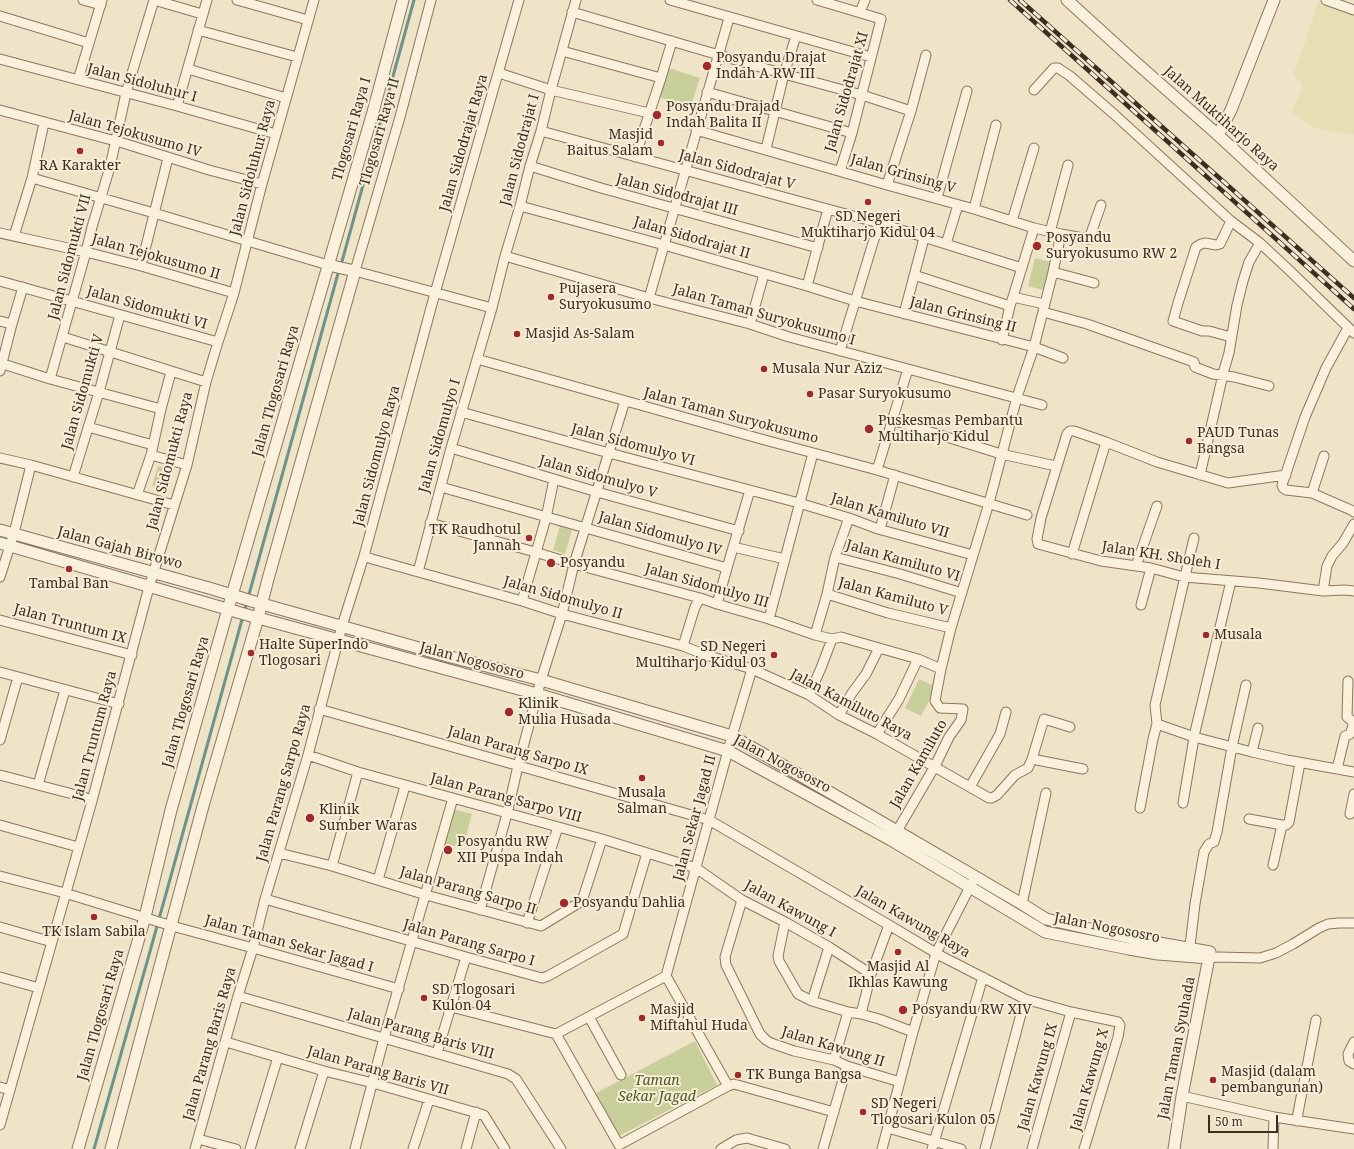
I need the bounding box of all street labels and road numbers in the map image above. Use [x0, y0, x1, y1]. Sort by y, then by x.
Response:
street label: Jalan Sidodrajat XI [822, 30, 872, 154]
street label: Jalan Sidoluhur I [85, 60, 199, 106]
street label: Jalan Muktiharjo Raya [1160, 63, 1282, 175]
street label: Jalan Sidodrajat Raya [436, 72, 492, 214]
street label: Tlogosari Raya I [329, 75, 375, 183]
street label: Tlogosari Raya II [356, 76, 404, 188]
street label: Jalan Sidodrajat I [497, 92, 543, 208]
street label: Jalan Sidoluhur Raya [227, 98, 279, 238]
street label: Jalan Tejokusumo IV [67, 107, 203, 161]
street label: Jalan Sidodrajat V [677, 146, 797, 194]
street label: Jalan Grinsing V [849, 151, 957, 197]
street label: Jalan Sidodrajat III [614, 171, 740, 219]
street label: Jalan Sidomukti VII [45, 192, 95, 322]
street label: Jalan Sidodrajat II [632, 213, 752, 263]
street label: Jalan Tejokusumo II [90, 231, 222, 283]
street label: Jalan Taman Suryokusumo I [671, 281, 857, 349]
street label: Jalan Sidomukti VI [85, 283, 209, 333]
street label: Jalan Grinsing II [908, 294, 1018, 336]
street label: Jalan Tlogosari Raya [249, 323, 303, 459]
street label: Jalan Sidomukti V [58, 332, 108, 452]
street label: Jalan Sidomulyo I [416, 377, 464, 495]
street label: Jalan Sidomulyo Raya [350, 384, 404, 528]
street label: Jalan Taman Suryokusumo [642, 385, 820, 447]
street label: Jalan Sidomukti Raya [143, 390, 197, 532]
street label: Jalan Sidomulyo VI [569, 420, 697, 470]
street label: Jalan Sidomulyo V [537, 452, 659, 502]
street label: Jalan Kamiluto VII [829, 490, 951, 542]
street label: Jalan Sidomulyo IV [597, 508, 723, 560]
street label: Jalan Gajah Birowo [56, 523, 184, 573]
street label: Jalan Kamiluto VI [844, 537, 962, 585]
street label: Jalan KH. Sholeh I [1100, 538, 1222, 574]
street label: Jalan Sidomulyo III [643, 560, 771, 612]
street label: Jalan Sidomulyo II [502, 573, 624, 623]
street label: Jalan Kamiluto V [836, 574, 950, 620]
street label: Jalan Truntum IX [12, 601, 128, 647]
street label: Jalan Tlogosari Raya [159, 634, 213, 770]
street label: Jalan Nogososro [418, 639, 526, 683]
street label: Jalan Kamiluto Raya [787, 666, 915, 744]
street label: Jalan Truntum Raya [70, 669, 120, 803]
street label: Jalan Parang Sarpo Raya [253, 702, 315, 864]
street label: Jalan Kamiluto [887, 717, 951, 811]
street label: Jalan Parang Sarpo IX [446, 723, 590, 779]
street label: Jalan Nogososro [731, 731, 833, 797]
street label: Jalan Sekar Jagad II [670, 753, 720, 883]
street label: Jalan Parang Sarpo VIII [429, 770, 583, 826]
street label: Jalan Parang Sarpo II [398, 863, 538, 919]
street label: Jalan Kawung I [741, 877, 839, 941]
street label: Jalan Kawung Raya [853, 882, 973, 962]
street label: Jalan Nogososro [1053, 909, 1161, 947]
street label: Jalan Taman Sekar Jagad I [203, 912, 375, 976]
street label: Jalan Parang Sarpo I [401, 916, 537, 970]
street label: Jalan Tlogosari Raya [74, 947, 128, 1083]
street label: Jalan Parang Baris Raya [180, 965, 240, 1123]
street label: Jalan Taman Syuhada [1155, 975, 1199, 1121]
street label: Jalan Parang Baris VIII [346, 1005, 496, 1063]
street label: Jalan Kawung IX [1015, 1021, 1061, 1133]
street label: Jalan Kawung II [779, 1023, 887, 1071]
street label: Jalan Kawung X [1067, 1027, 1113, 1133]
street label: Jalan Parang Baris VII [305, 1043, 451, 1099]

